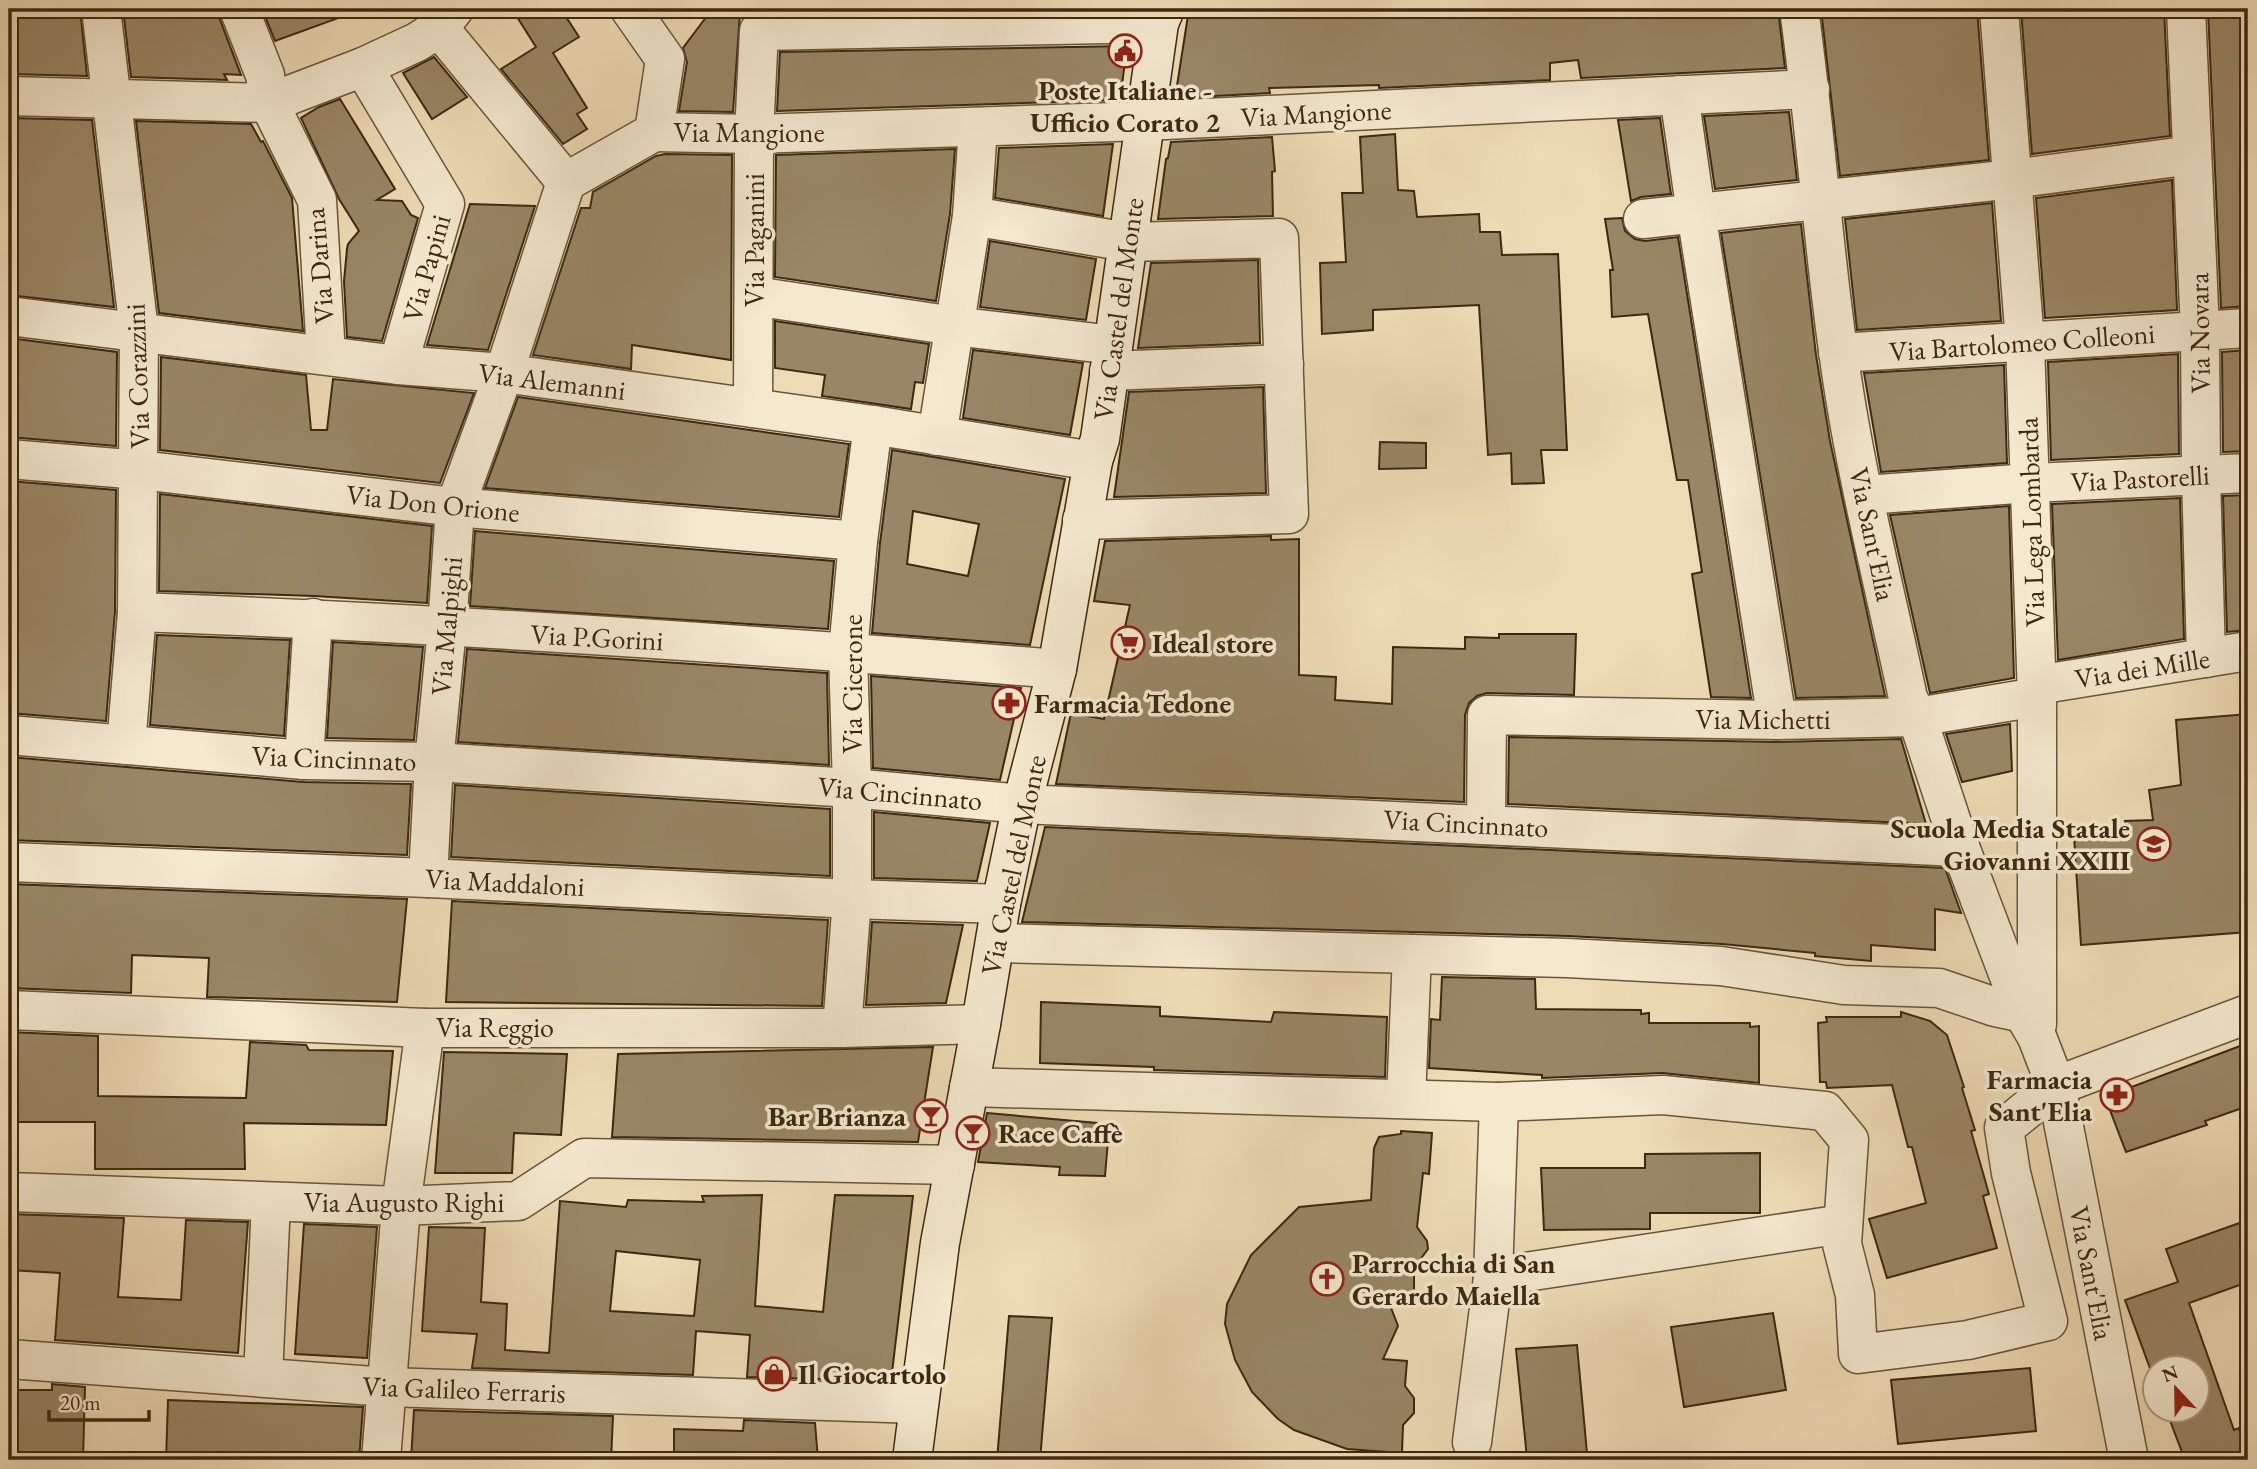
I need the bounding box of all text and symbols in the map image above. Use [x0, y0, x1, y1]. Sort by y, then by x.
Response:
public building icon: Poste Italiane - Ufficio Corato 2 [1106, 32, 1144, 70]
place label: Poste Italiane - Ufficio Corato 2 [1030, 72, 1220, 140]
street label: Via Mangione [1240, 91, 1392, 135]
street label: Via Mangione [673, 114, 825, 150]
street label: Via Paganini [736, 173, 772, 307]
street label: Via Castel del Monte [1085, 195, 1151, 423]
street label: Via Darina [296, 206, 342, 326]
street label: Via Papini [394, 210, 459, 326]
street label: Via Novara [2180, 271, 2218, 394]
street label: Via Corazzini [116, 303, 158, 449]
street label: Via Bartolomeo Colleoni [1888, 315, 2156, 369]
street label: Via Alemanni [476, 354, 628, 408]
street label: Via Lega Lombarda [2009, 416, 2053, 627]
street label: Via Pastorelli [2069, 456, 2211, 500]
street label: Via Sant'Elia [1841, 464, 1905, 605]
street label: Via Don Orione [344, 476, 522, 530]
street label: Via Malpighi [422, 555, 470, 697]
street label: Via Cicerone [834, 614, 870, 754]
street label: Via P.Gorini [530, 616, 664, 658]
supermarket icon: Ideal store [1109, 624, 1147, 662]
place label: Ideal store [1152, 625, 1273, 661]
street label: Via dei Mille [2072, 640, 2212, 696]
pharmacy icon: Farmacia Tedone [990, 684, 1028, 722]
place label: Farmacia Tedone [1034, 685, 1231, 721]
street label: Via Michetti [1695, 701, 1831, 737]
street label: Via Cincinnato [251, 737, 417, 779]
street label: Via Castel del Monte [972, 751, 1054, 979]
street label: Via Cincinnato [816, 768, 984, 818]
street label: Via Cincinnato [1383, 801, 1549, 845]
place label: Scuola Media Statale Giovanni XXIII [1890, 810, 2130, 878]
school or university icon: Scuola Media Statale Giovanni XXIII [2135, 825, 2173, 863]
street label: Via Maddaloni [424, 860, 586, 904]
street label: Via Reggio [436, 1009, 554, 1045]
place label: Farmacia Sant'Elia [1987, 1061, 2093, 1129]
pharmacy icon: Farmacia Sant'Elia [2098, 1076, 2136, 1114]
bar icon: Bar Brianza [912, 1097, 950, 1135]
place label: Bar Brianza [768, 1098, 907, 1134]
bar icon: Race Caffè [954, 1114, 992, 1152]
place label: Race Caffè [998, 1115, 1123, 1151]
street label: Via Augusto Righi [304, 1184, 504, 1220]
street label: Via Sant'Elia [2061, 1203, 2123, 1344]
place label: Parrocchia di San Gerardo Maiella [1352, 1245, 1555, 1313]
church icon: Parrocchia di San Gerardo Maiella [1308, 1260, 1346, 1298]
north arrow [2142, 1354, 2212, 1424]
shop icon: Il Giocartolo [755, 1355, 793, 1393]
place label: Il Giocartolo [798, 1356, 946, 1392]
text: N [2158, 1359, 2182, 1388]
street label: Via Galileo Ferraris [362, 1367, 566, 1411]
scale bar [49, 1378, 149, 1422]
text: 20 m [60, 1389, 101, 1416]

